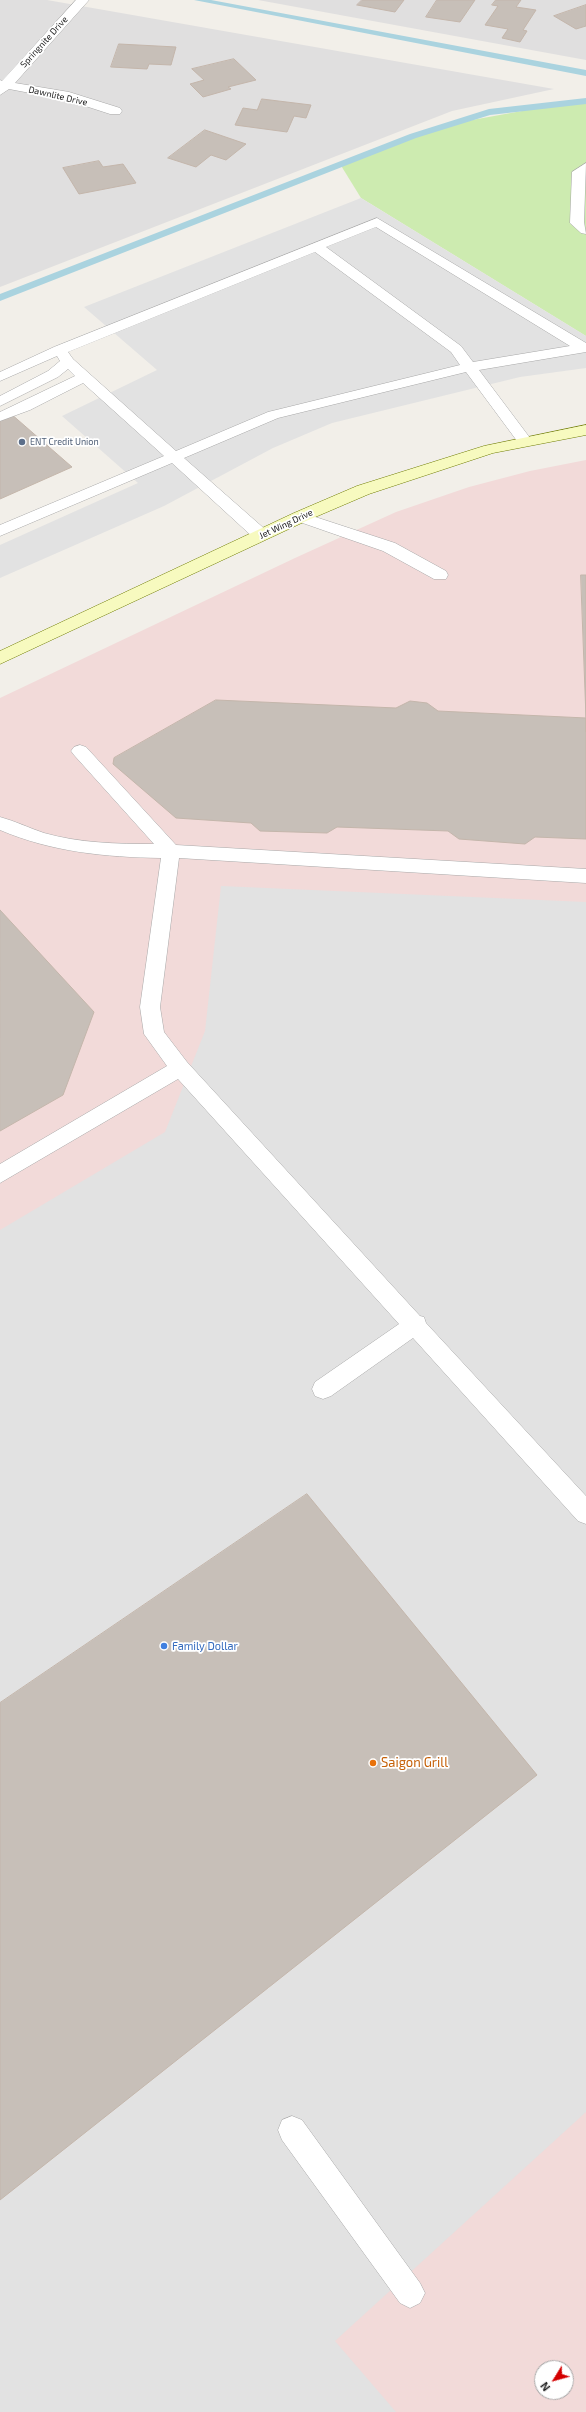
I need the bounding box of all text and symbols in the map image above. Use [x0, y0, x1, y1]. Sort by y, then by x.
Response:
street label: Springnite Drive [18, 14, 70, 70]
street label: Dawnlite Drive [28, 84, 88, 108]
marker: ENT Credit Union [17, 437, 27, 447]
place label: ENT Credit Union [30, 437, 99, 447]
street label: Jet Wing Drive [258, 507, 314, 541]
place label: Family Dollar [172, 1639, 238, 1653]
marker: Family Dollar [159, 1641, 169, 1651]
place label: Saigon Grill [381, 1755, 448, 1771]
marker: Saigon Grill [368, 1758, 378, 1768]
north arrow [534, 2360, 574, 2400]
text: N [537, 2380, 552, 2394]

